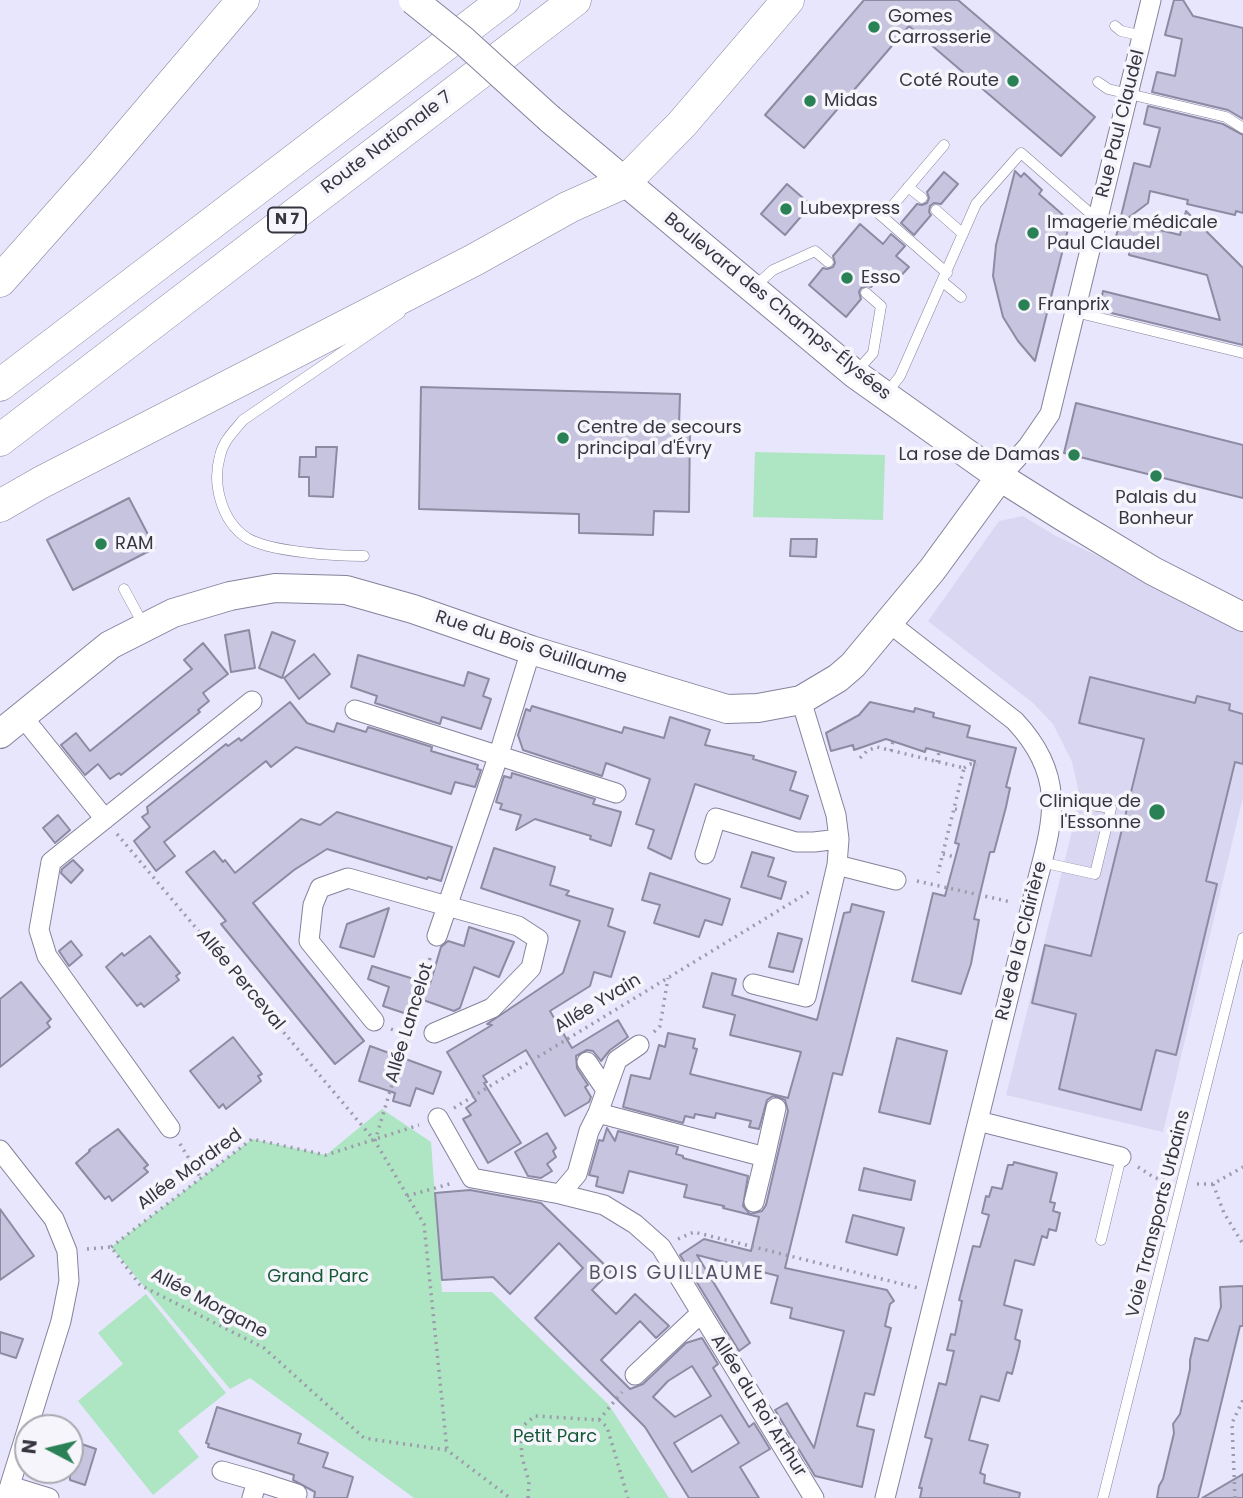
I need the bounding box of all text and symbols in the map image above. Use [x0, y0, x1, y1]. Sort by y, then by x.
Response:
place label: Gomes Carrosserie [888, 6, 991, 48]
marker: Gomes Carrosserie [866, 19, 882, 35]
street label: Rue Paul Claudel [1092, 48, 1150, 200]
place label: Coté Route [899, 70, 999, 92]
marker: Coté Route [1005, 73, 1021, 89]
street label: Route Nationale 7 [318, 87, 456, 199]
place label: Midas [824, 90, 878, 112]
marker: Midas [802, 93, 818, 109]
place label: Lubexpress [800, 198, 900, 220]
marker: Lubexpress [778, 201, 794, 217]
road number: N 7 [268, 208, 306, 232]
street label: Boulevard des Champs-Élysées [659, 209, 895, 405]
place label: Imagerie médicale Paul Claudel [1047, 212, 1218, 255]
marker: Imagerie médicale Paul Claudel [1025, 225, 1041, 241]
place label: Esso [861, 267, 901, 289]
marker: Esso [839, 270, 855, 286]
place label: Franprix [1038, 294, 1109, 316]
marker: Franprix [1016, 297, 1032, 313]
place label: Centre de secours principal d'Évry [577, 417, 742, 460]
marker: Centre de secours principal d'Évry [555, 430, 571, 446]
place label: La rose de Damas [899, 444, 1060, 466]
marker: La rose de Damas [1066, 447, 1082, 463]
marker: Palais du Bonheur [1148, 468, 1164, 484]
place label: Palais du Bonheur [1115, 487, 1197, 530]
place label: RAM [115, 533, 154, 555]
marker: RAM [93, 536, 109, 552]
street label: Rue du Bois Guillaume [432, 607, 630, 689]
place label: Clinique de l'Essonne [1039, 791, 1141, 834]
marker: Clinique de l'Essonne [1147, 802, 1167, 822]
street label: Rue de la Clairière [992, 859, 1052, 1023]
street label: Allée Perceval [191, 925, 289, 1035]
street label: Allée Lancelot [382, 960, 438, 1086]
street label: Allée Yvain [551, 970, 645, 1038]
street label: Voie Transports Urbains [1123, 1108, 1195, 1320]
street label: Allée Mordred [133, 1125, 247, 1215]
district label: BOIS GUILLAUME [591, 1263, 763, 1285]
street label: Allée Morgane [147, 1264, 271, 1344]
park label: Grand Parc [267, 1266, 369, 1288]
street label: Allée du Roi Arthur [706, 1331, 810, 1481]
north arrow [14, 1414, 84, 1484]
park label: Petit Parc [513, 1426, 597, 1448]
text: N [15, 1438, 44, 1455]

